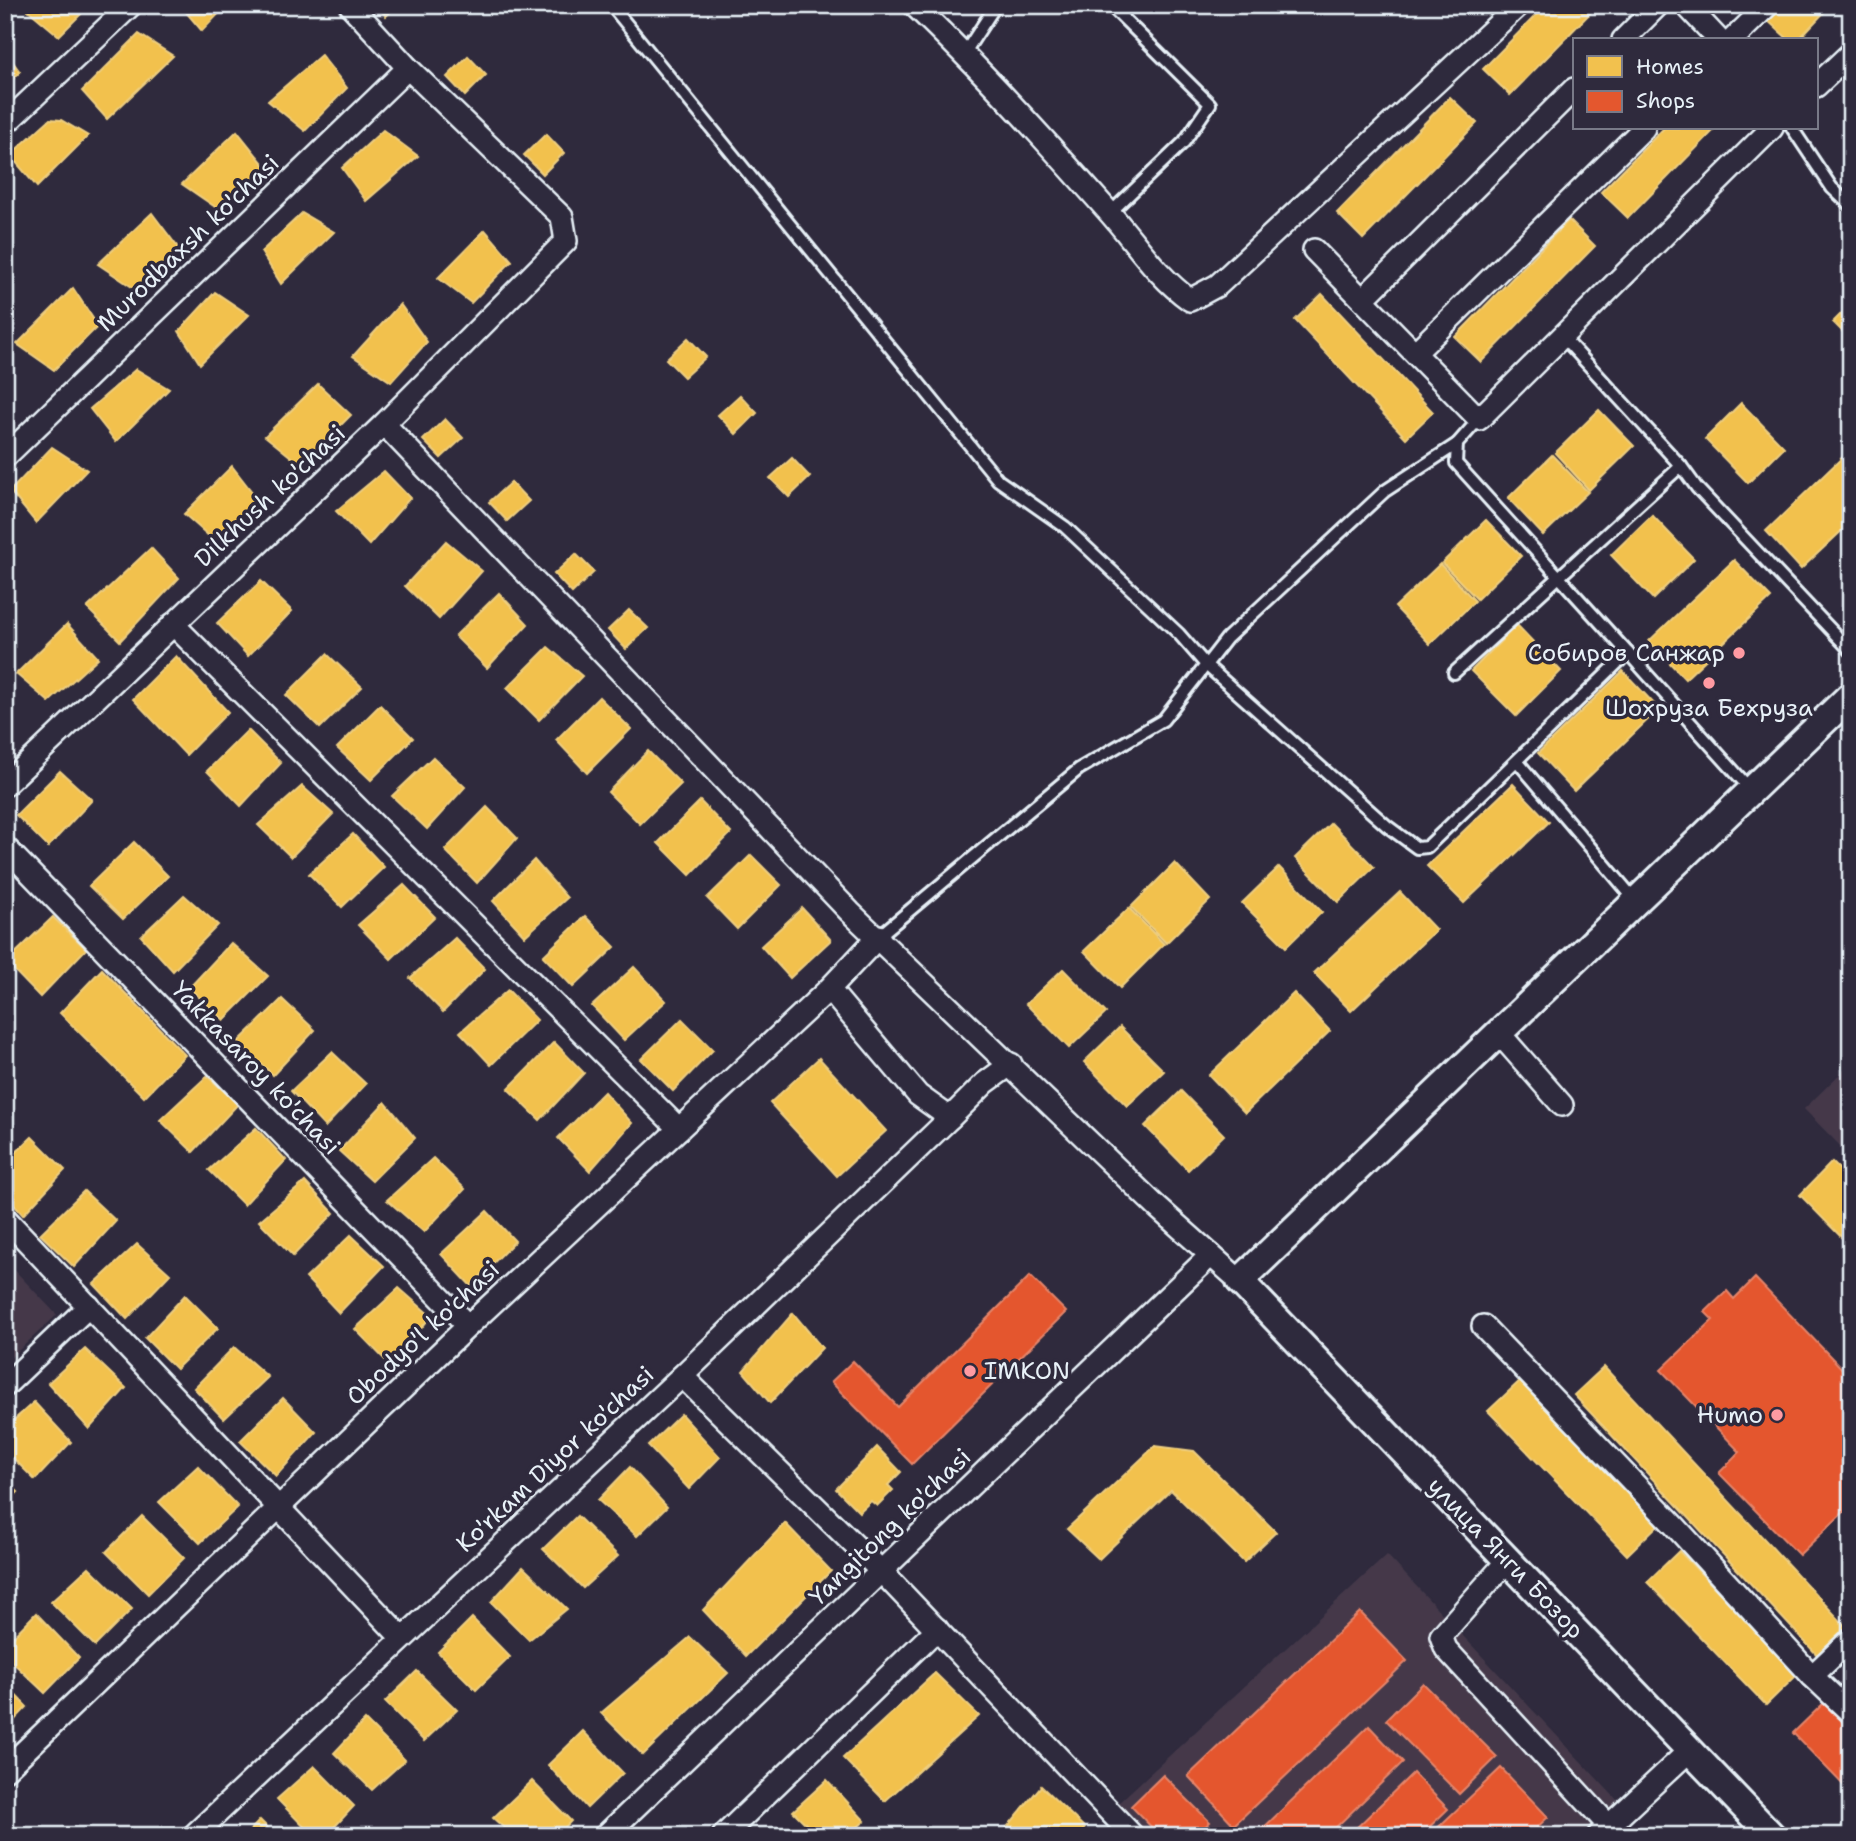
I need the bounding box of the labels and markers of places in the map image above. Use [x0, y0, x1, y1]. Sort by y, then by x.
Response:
place label: Собиров Санжар [1528, 637, 1725, 669]
marker: Собиров Санжар [1731, 645, 1747, 661]
marker: Шохруза Бехруза [1701, 675, 1717, 691]
place label: Шохруза Бехруза [1605, 692, 1813, 724]
place label: IMKON [984, 1355, 1070, 1387]
marker: IMKON [962, 1363, 978, 1379]
place label: Humo [1697, 1399, 1763, 1431]
marker: Humo [1769, 1407, 1785, 1423]

